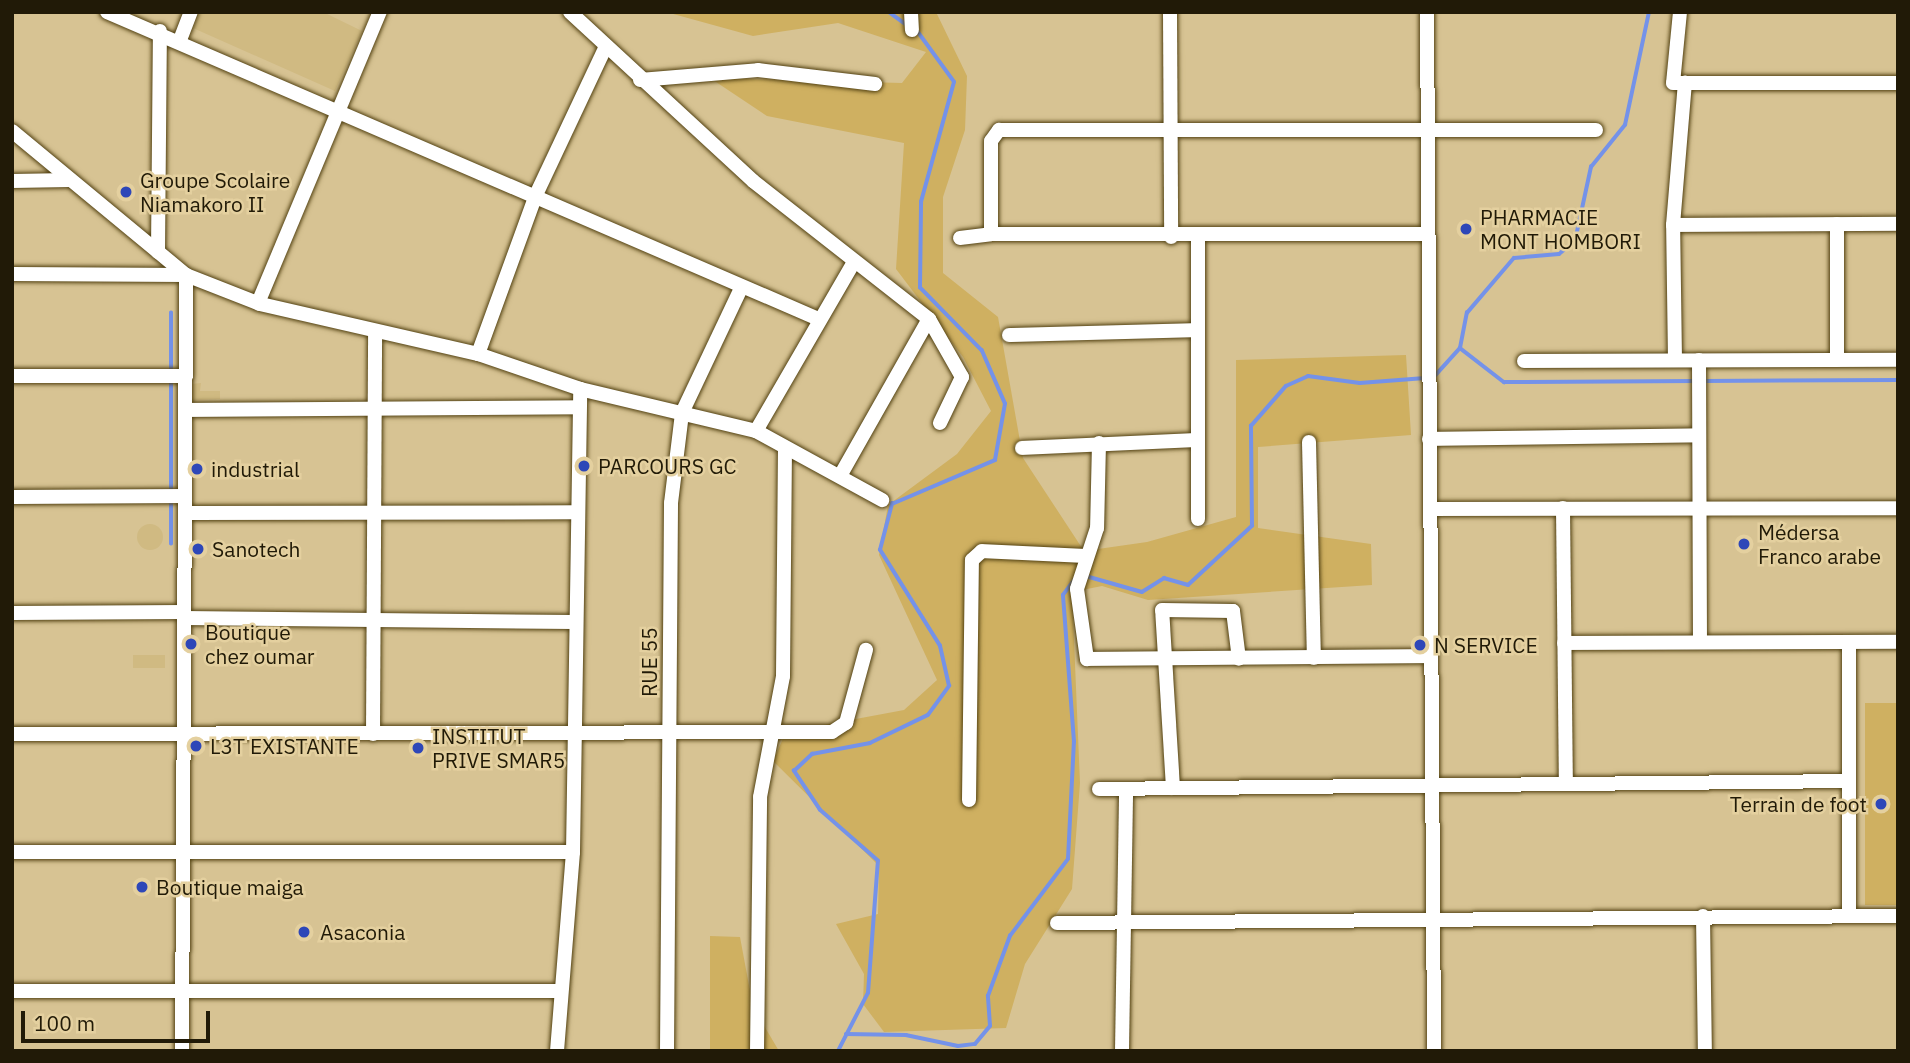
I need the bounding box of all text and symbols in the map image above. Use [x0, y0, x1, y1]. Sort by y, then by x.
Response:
place label: Groupe Scolaire Niamakoro II [140, 167, 290, 217]
marker: Groupe Scolaire Niamakoro II [118, 184, 134, 200]
place label: PHARMACIE MONT HOMBORI [1480, 204, 1641, 254]
marker: PHARMACIE MONT HOMBORI [1458, 221, 1474, 237]
place label: PARCOURS GC [598, 453, 737, 479]
place label: industrial [211, 456, 300, 482]
marker: PARCOURS GC [576, 458, 592, 474]
marker: industrial [189, 461, 205, 477]
place label: Médersa Franco arabe [1758, 519, 1881, 569]
place label: Sanotech [212, 536, 300, 562]
marker: Médersa Franco arabe [1736, 536, 1752, 552]
marker: Sanotech [190, 541, 206, 557]
place label: Boutique chez oumar [205, 619, 315, 669]
street label: RUE 55 [636, 627, 662, 697]
place label: N SERVICE [1434, 632, 1538, 658]
marker: Boutique chez oumar [183, 636, 199, 652]
marker: N SERVICE [1412, 637, 1428, 653]
place label: INSTITUT PRIVE SMAR5 [432, 723, 565, 773]
place label: L3T EXISTANTE [210, 733, 359, 759]
marker: L3T EXISTANTE [188, 738, 204, 754]
marker: INSTITUT PRIVE SMAR5 [410, 740, 426, 756]
place label: Terrain de foot [1730, 791, 1867, 817]
marker: Terrain de foot [1873, 796, 1889, 812]
place label: Boutique maiga [156, 874, 304, 900]
marker: Boutique maiga [134, 879, 150, 895]
place label: Asaconia [320, 919, 405, 945]
marker: Asaconia [294, 922, 314, 942]
scale bar [24, 996, 214, 1040]
text: 100 m [34, 1009, 95, 1037]

